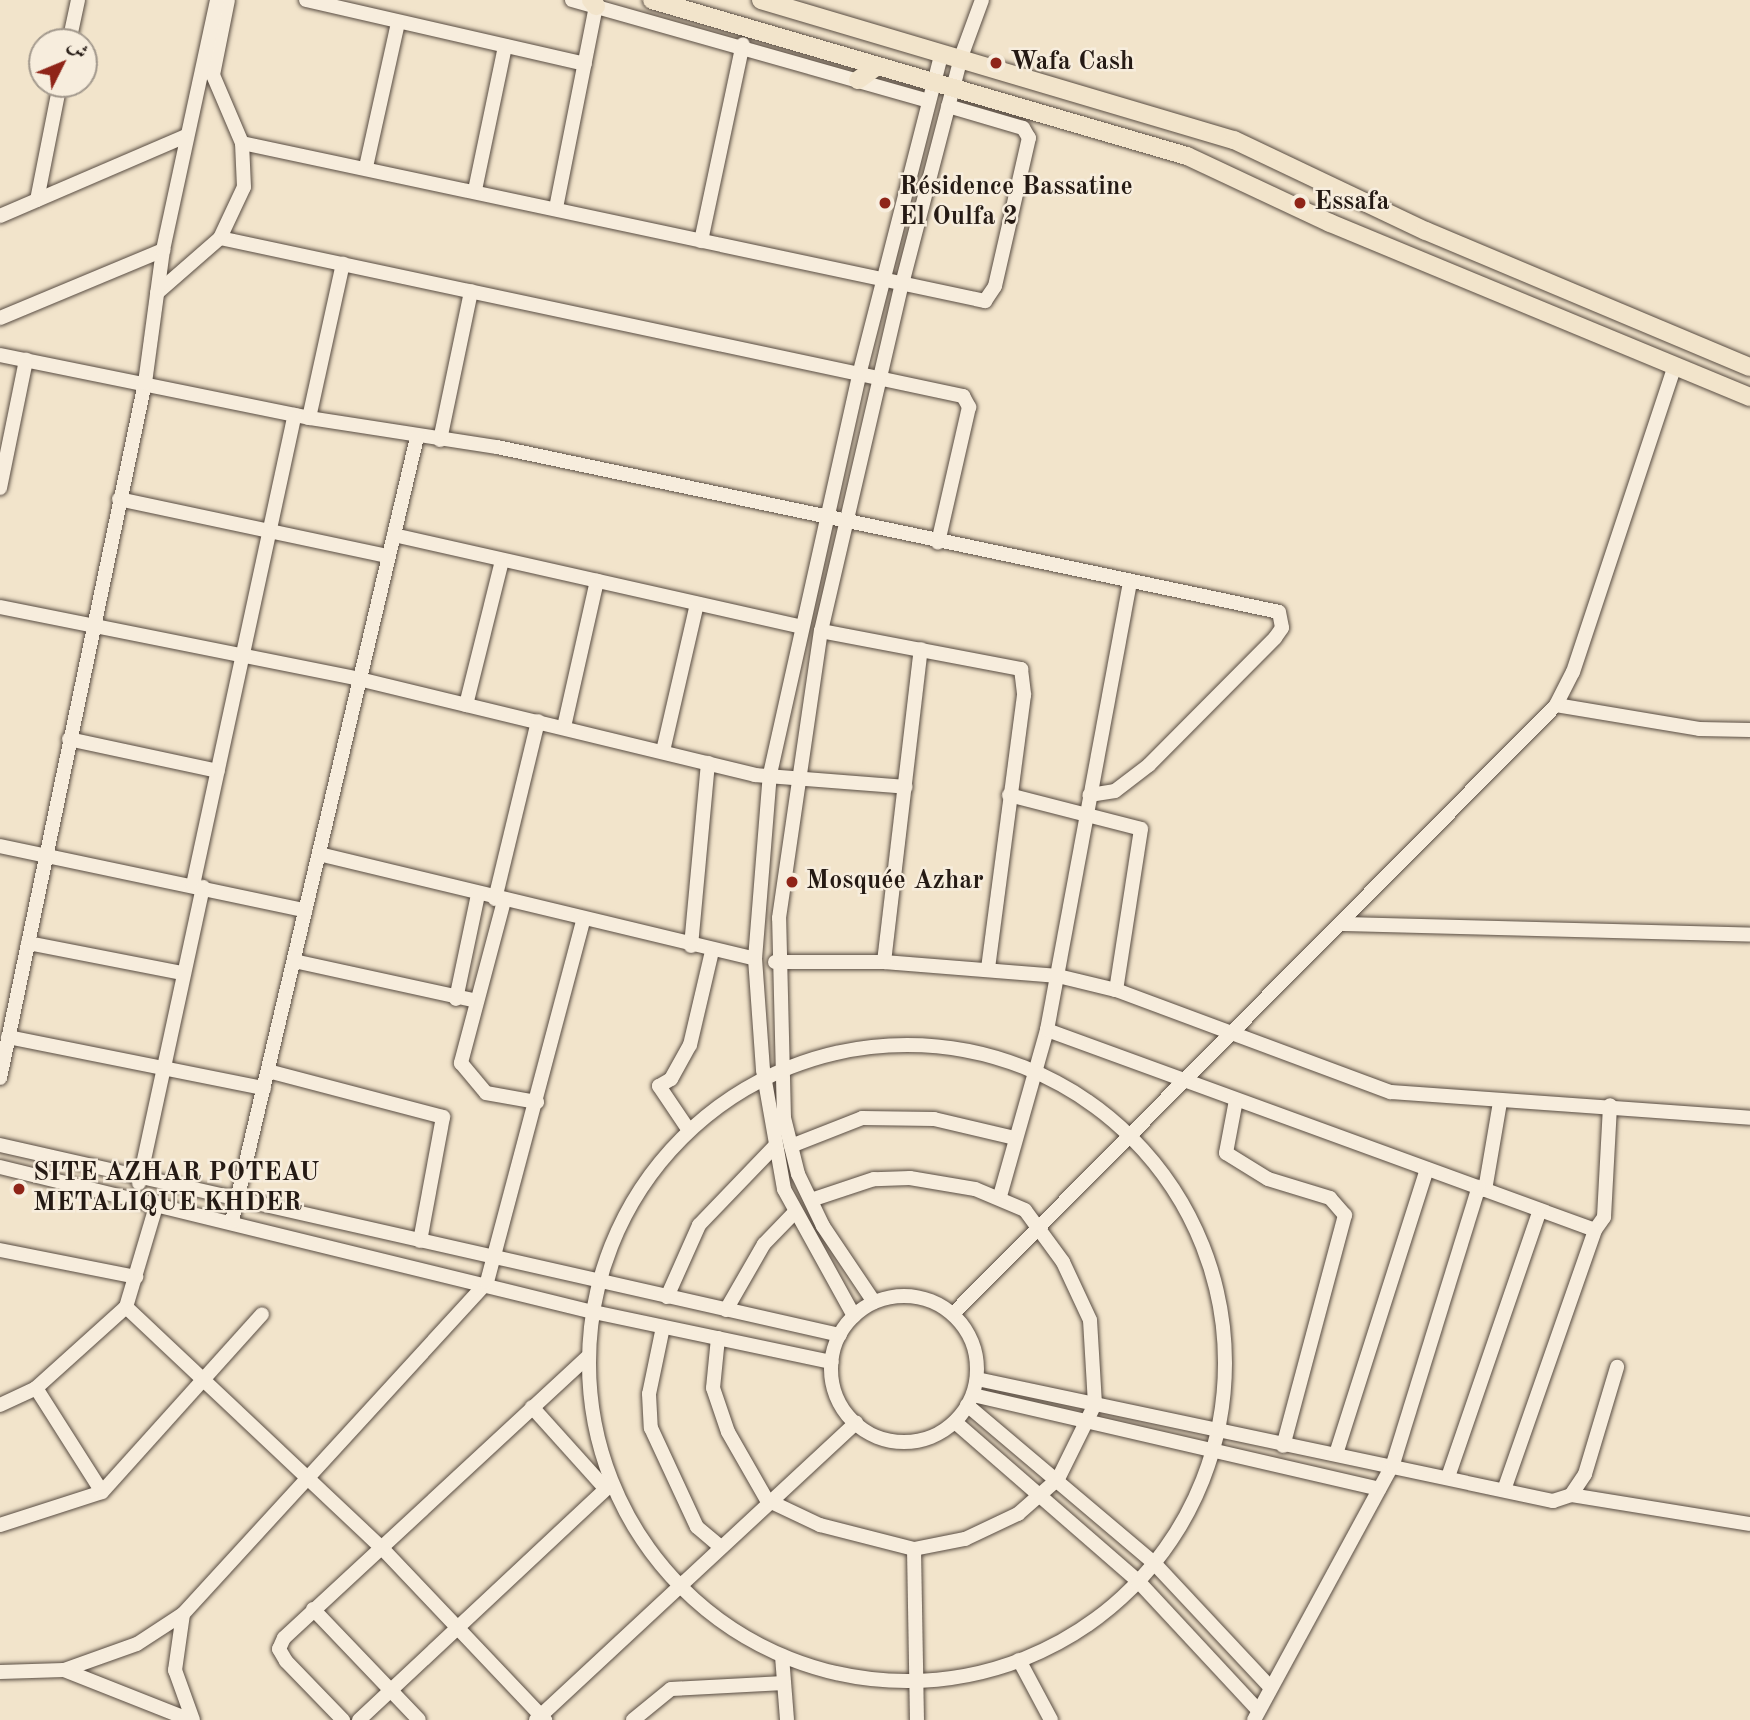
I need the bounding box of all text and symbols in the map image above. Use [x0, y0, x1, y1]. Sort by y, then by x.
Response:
north arrow [28, 28, 98, 98]
text: ش [64, 36, 91, 63]
place label: Wafa Cash [1010, 47, 1134, 79]
marker: Wafa Cash [988, 55, 1004, 71]
place label: Résidence Bassatine El Oulfa 2 [899, 172, 1133, 234]
place label: Essafa [1314, 187, 1390, 219]
marker: Résidence Bassatine El Oulfa 2 [877, 195, 893, 211]
marker: Essafa [1292, 195, 1308, 211]
place label: Mosquée Azhar [806, 866, 984, 898]
marker: Mosquée Azhar [784, 874, 800, 890]
place label: SITE AZHAR POTEAU METALIQUE KHDER [33, 1158, 320, 1220]
marker: SITE AZHAR POTEAU METALIQUE KHDER [11, 1181, 27, 1197]

